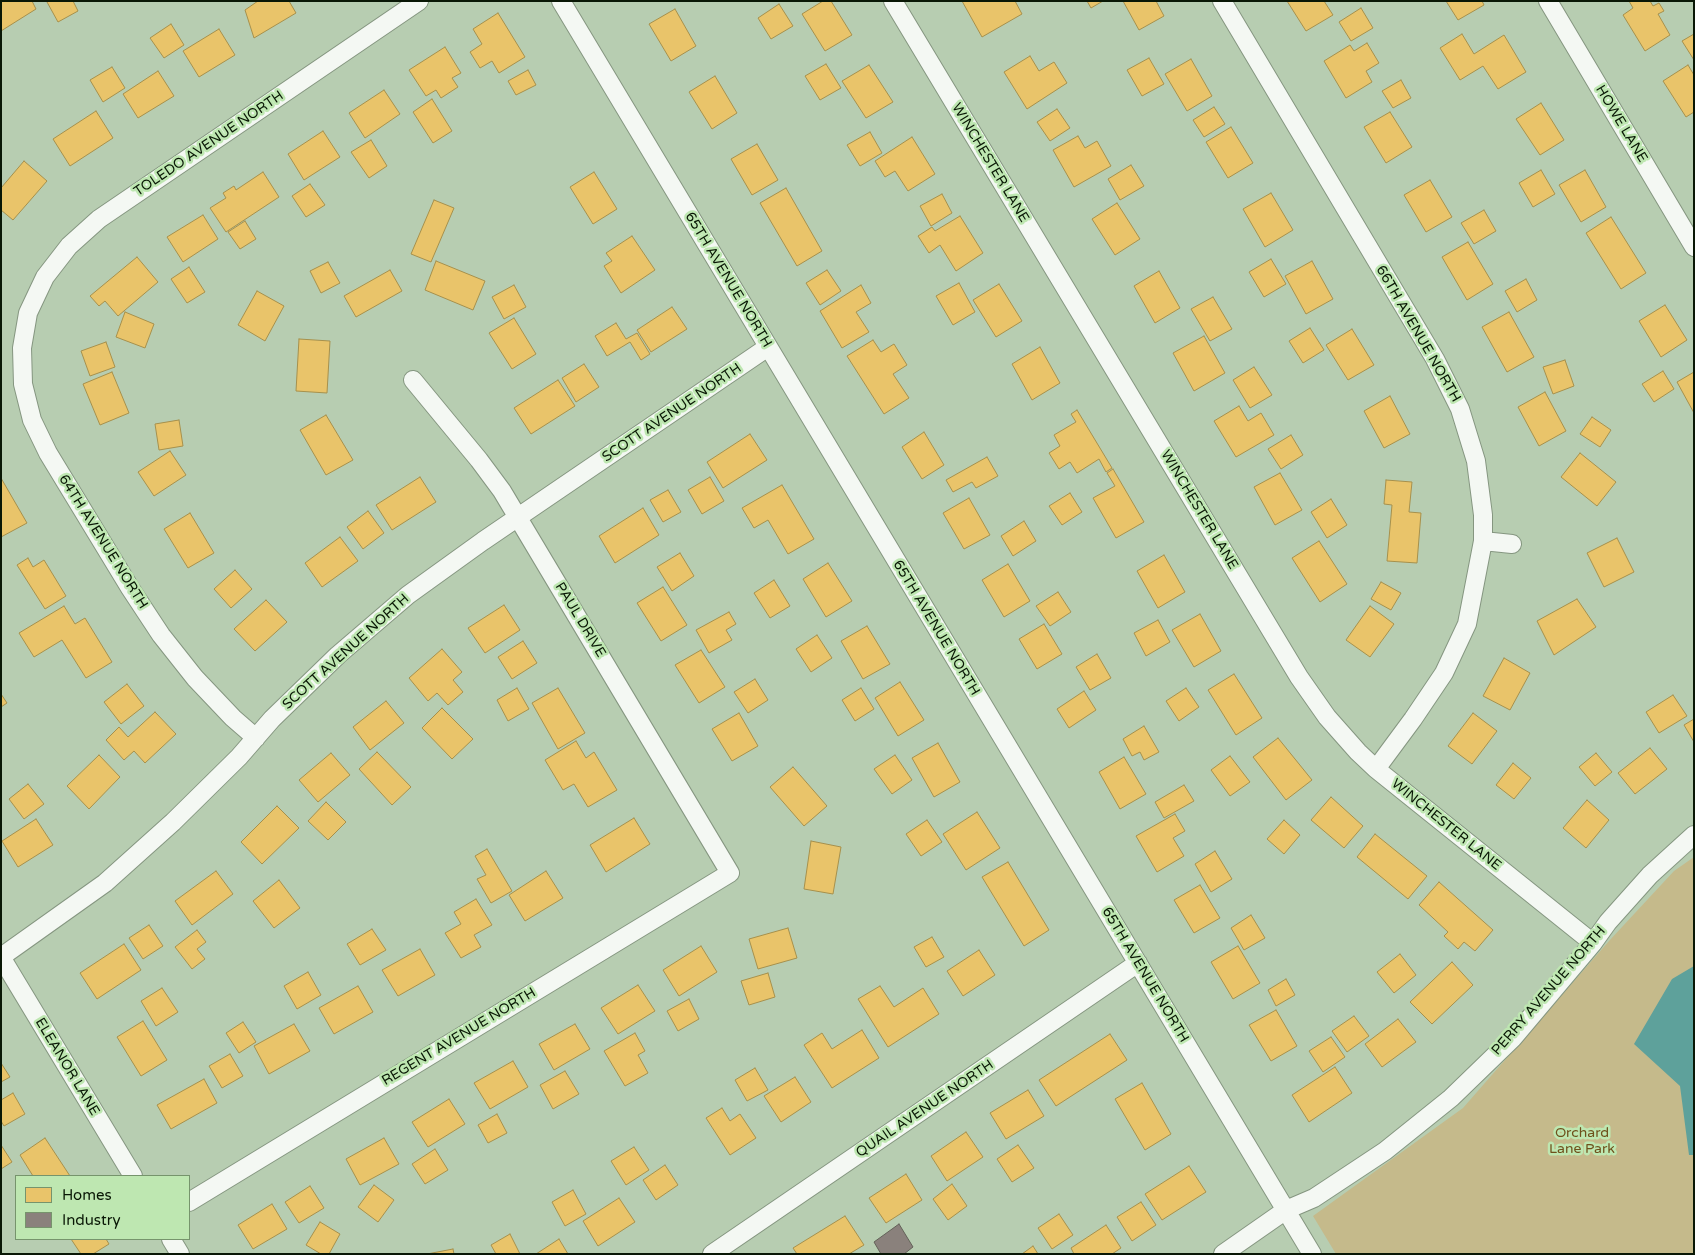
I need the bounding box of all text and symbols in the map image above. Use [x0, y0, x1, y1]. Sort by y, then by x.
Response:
street label: HOWE LANE [1591, 82, 1651, 166]
street label: TOLEDO AVENUE NORTH [131, 88, 287, 200]
street label: WINCHESTER LANE [948, 100, 1032, 226]
street label: 65TH AVENUE NORTH [681, 209, 775, 351]
street label: 66TH AVENUE NORTH [1372, 263, 1464, 405]
street label: SCOTT AVENUE NORTH [599, 360, 745, 466]
street label: WINCHESTER LANE [1157, 447, 1241, 573]
street label: 64TH AVENUE NORTH [55, 472, 151, 612]
street label: 65TH AVENUE NORTH [889, 557, 983, 699]
street label: PAUL DRIVE [551, 579, 609, 661]
street label: SCOTT AVENUE NORTH [279, 591, 413, 713]
street label: WINCHESTER LANE [1388, 776, 1504, 874]
street label: 65TH AVENUE NORTH [1098, 904, 1192, 1046]
street label: PERRY AVENUE NORTH [1488, 923, 1610, 1059]
street label: REGENT AVENUE NORTH [379, 984, 539, 1090]
street label: ELEANOR LANE [31, 1015, 103, 1119]
street label: QUAIL AVENUE NORTH [853, 1057, 997, 1161]
park label: Orchard Lane Park [1549, 1125, 1615, 1158]
legend [15, 1175, 190, 1240]
text: Homes [62, 1186, 112, 1204]
text: Industry [62, 1211, 121, 1229]

